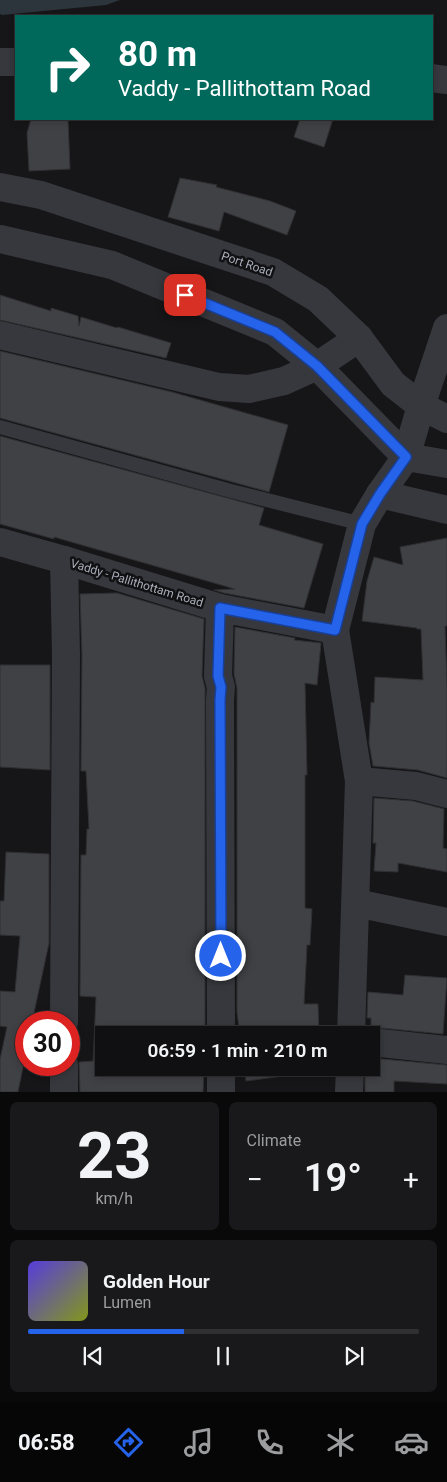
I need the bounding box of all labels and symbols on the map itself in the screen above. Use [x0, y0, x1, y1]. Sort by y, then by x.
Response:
street label: Port Road [220, 249, 274, 279]
pin [164, 274, 206, 316]
street label: Vaddy - Pallithottam Road [69, 556, 205, 610]
position arrow [194, 929, 246, 981]
speed limit sign: 30 [15, 1011, 80, 1076]

